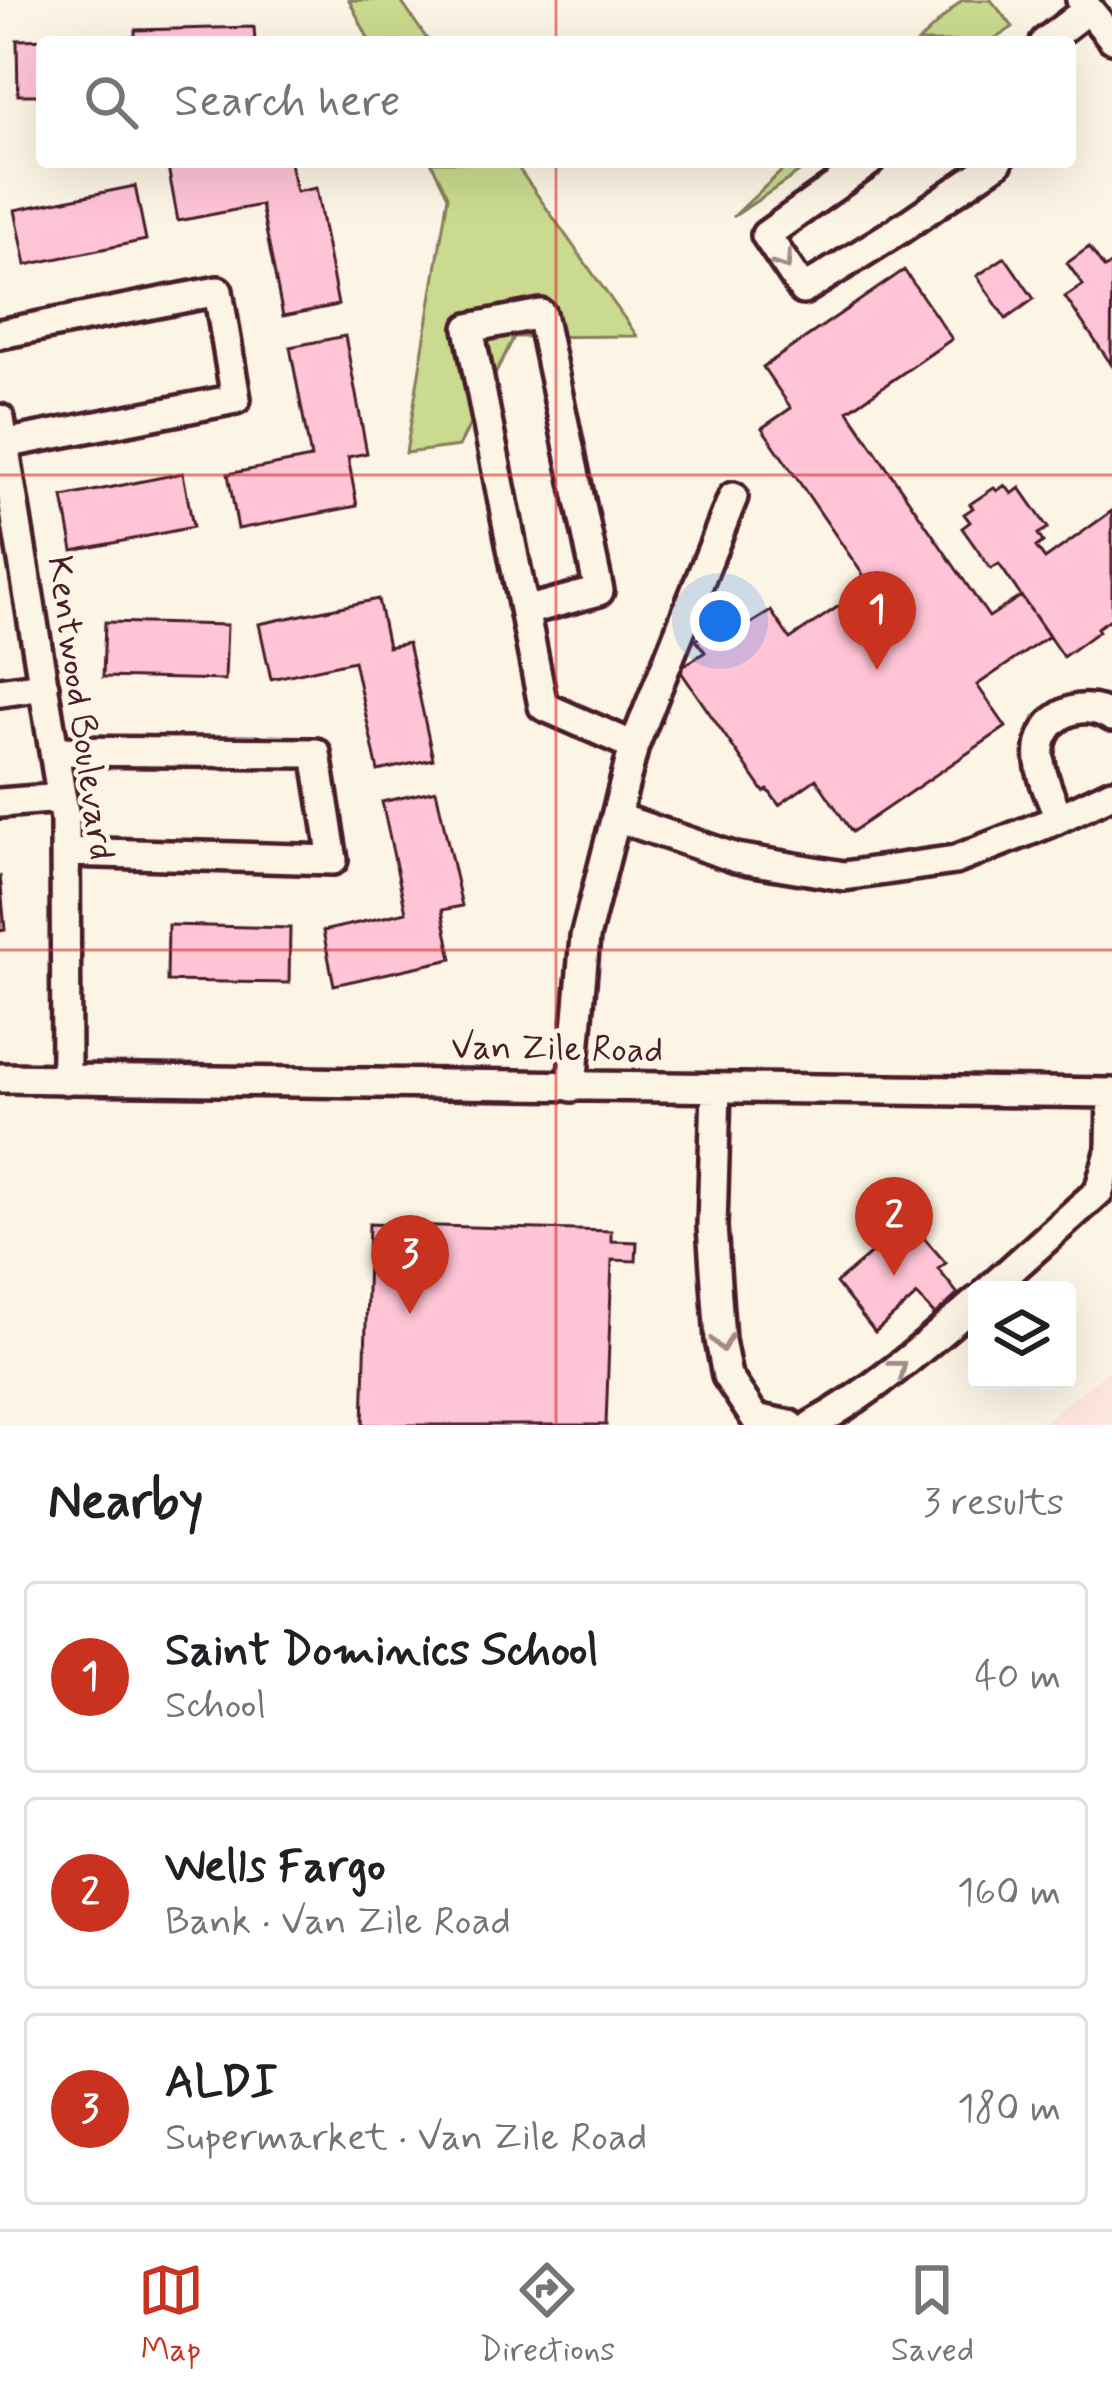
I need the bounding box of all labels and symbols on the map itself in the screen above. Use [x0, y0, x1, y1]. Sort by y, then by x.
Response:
one-way arrow [770, 248, 792, 270]
street label: Kentwood Boulevard [34, 553, 124, 863]
pin: 1 [838, 571, 916, 670]
your location [690, 591, 750, 651]
street label: Van Zile Road [451, 1025, 663, 1075]
pin: 2 [855, 1177, 933, 1276]
pin: 3 [371, 1215, 449, 1314]
one-way arrow [708, 1333, 734, 1353]
one-way arrow [885, 1361, 907, 1382]

